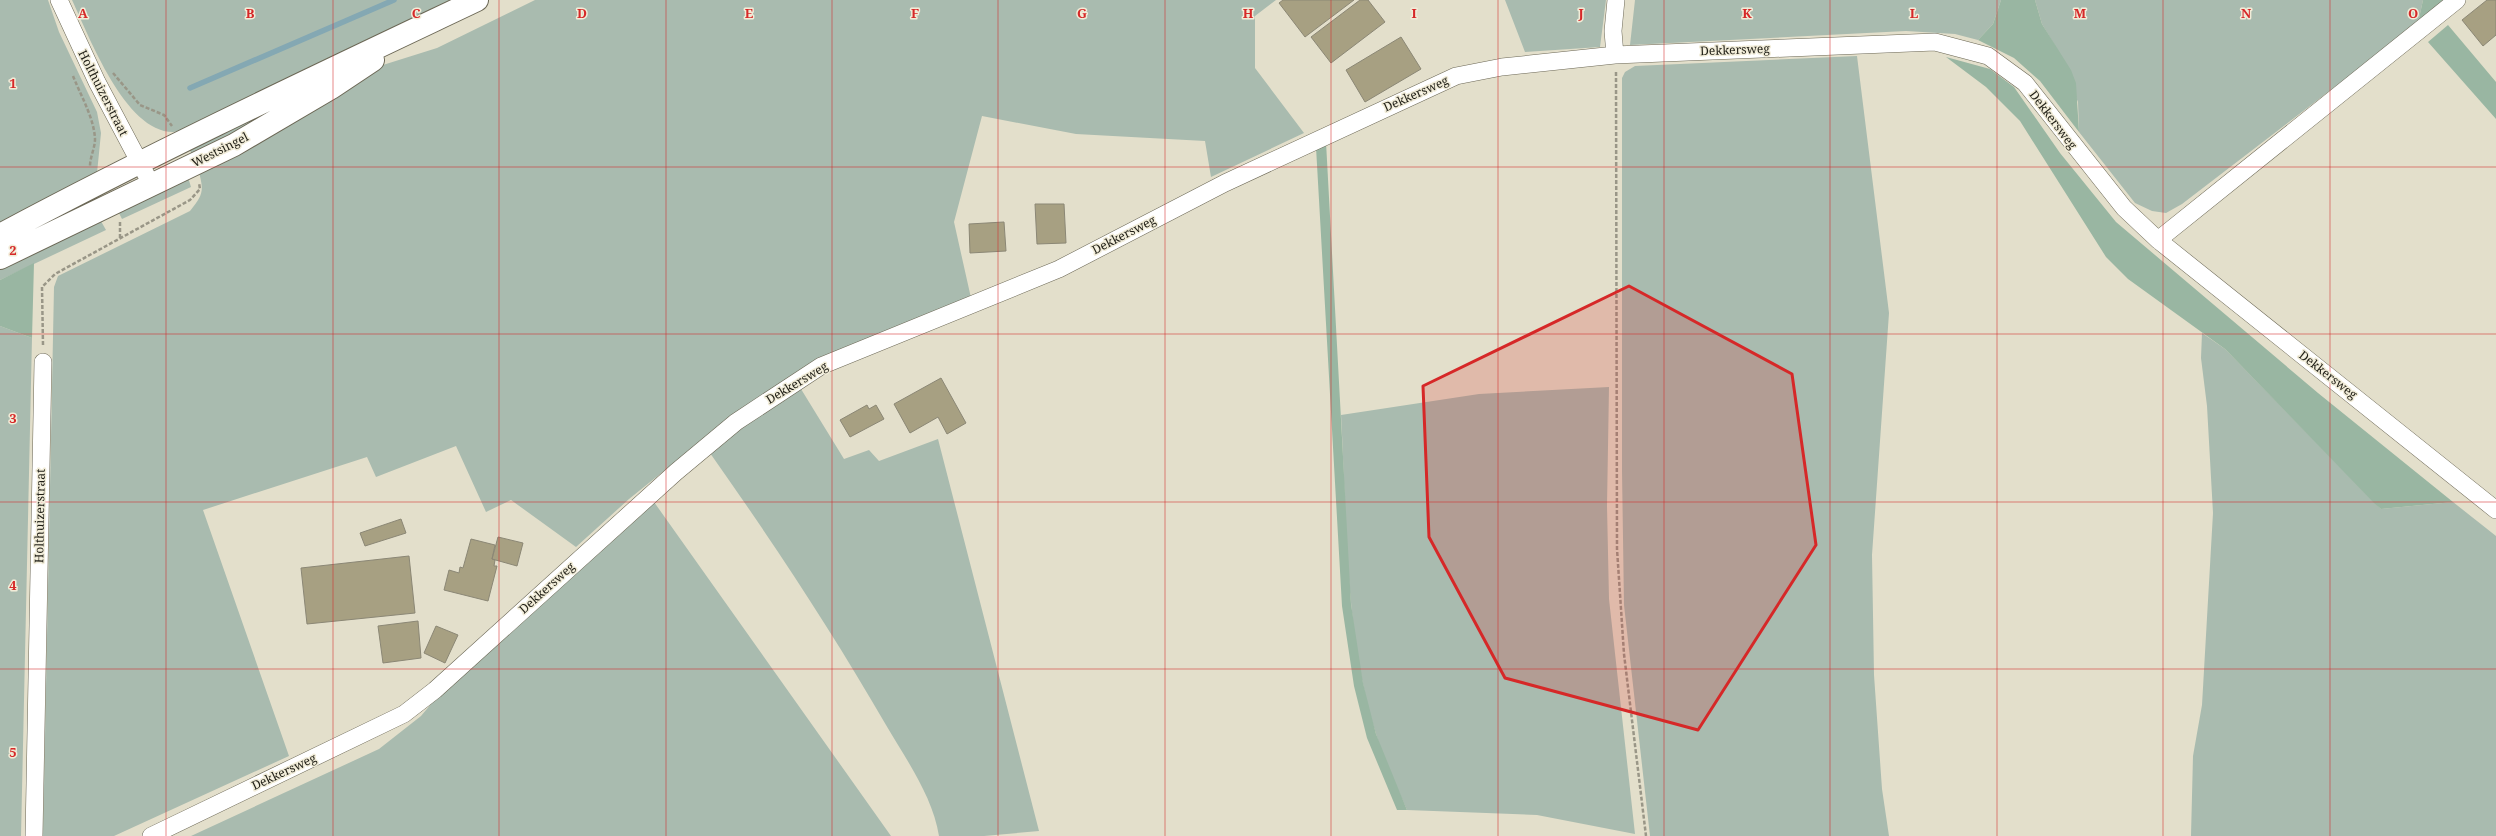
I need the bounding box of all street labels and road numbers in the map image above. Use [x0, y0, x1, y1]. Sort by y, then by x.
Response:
street label: Dekkersweg [1700, 40, 1771, 59]
street label: Holthuizerstraat [74, 47, 132, 139]
street label: Dekkersweg [1381, 71, 1452, 115]
street label: Dekkersweg [2026, 87, 2081, 153]
street label: Westsingel [189, 128, 251, 171]
street label: Dekkersweg [1089, 211, 1159, 258]
street label: Dekkersweg [2296, 346, 2361, 403]
street label: Dekkersweg [763, 357, 831, 408]
street label: Holthuizerstraat [30, 469, 49, 563]
street label: Dekkersweg [515, 558, 579, 617]
street label: Dekkersweg [249, 749, 319, 794]

